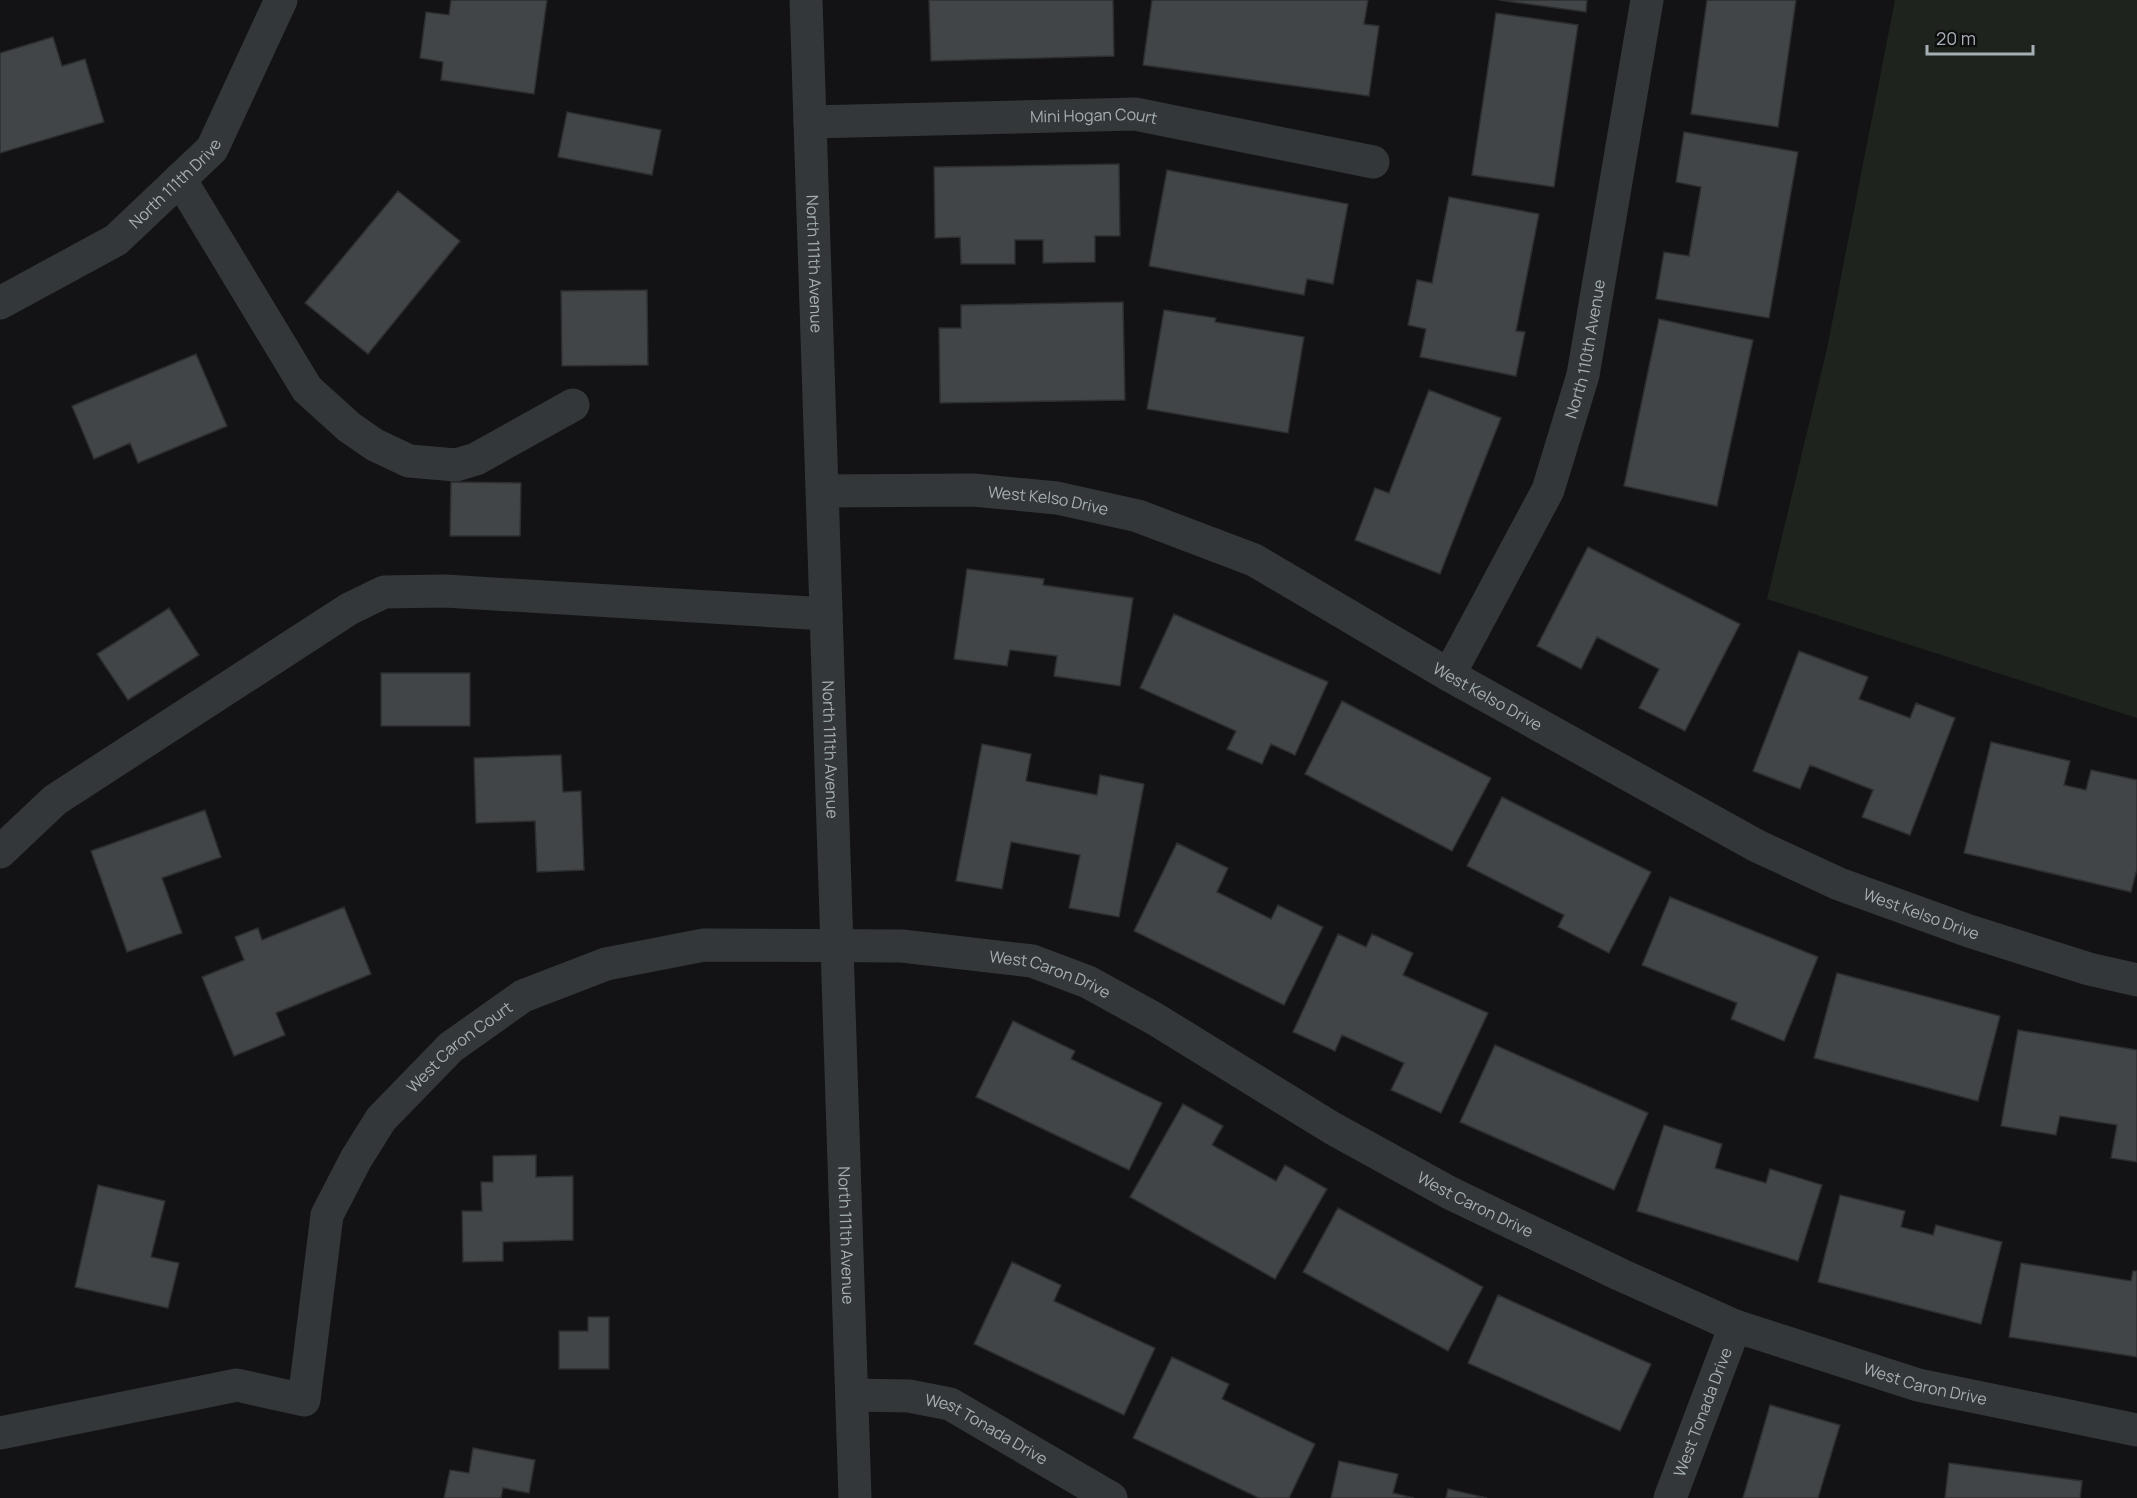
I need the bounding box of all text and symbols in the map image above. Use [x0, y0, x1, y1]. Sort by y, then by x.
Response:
scale bar [1927, 18, 2034, 56]
text: 20 m [1936, 26, 1976, 50]
street label: Mini Hogan Court [1030, 103, 1160, 129]
street label: North 111th Drive [124, 135, 226, 233]
street label: North 111th Avenue [801, 195, 828, 333]
street label: North 110th Avenue [1559, 278, 1610, 421]
street label: West Kelso Drive [987, 480, 1111, 520]
street label: West Kelso Drive [1429, 657, 1546, 736]
street label: North 111th Avenue [817, 680, 844, 819]
street label: West Kelso Drive [1860, 883, 1982, 945]
street label: West Caron Drive [988, 945, 1115, 1003]
street label: West Caron Court [402, 996, 517, 1097]
street label: North 111th Avenue [833, 1166, 860, 1305]
street label: West Caron Drive [1413, 1166, 1537, 1242]
street label: West Tonada Drive [1668, 1344, 1737, 1480]
street label: West Caron Drive [1861, 1357, 1989, 1410]
street label: West Tonada Drive [923, 1388, 1052, 1470]

